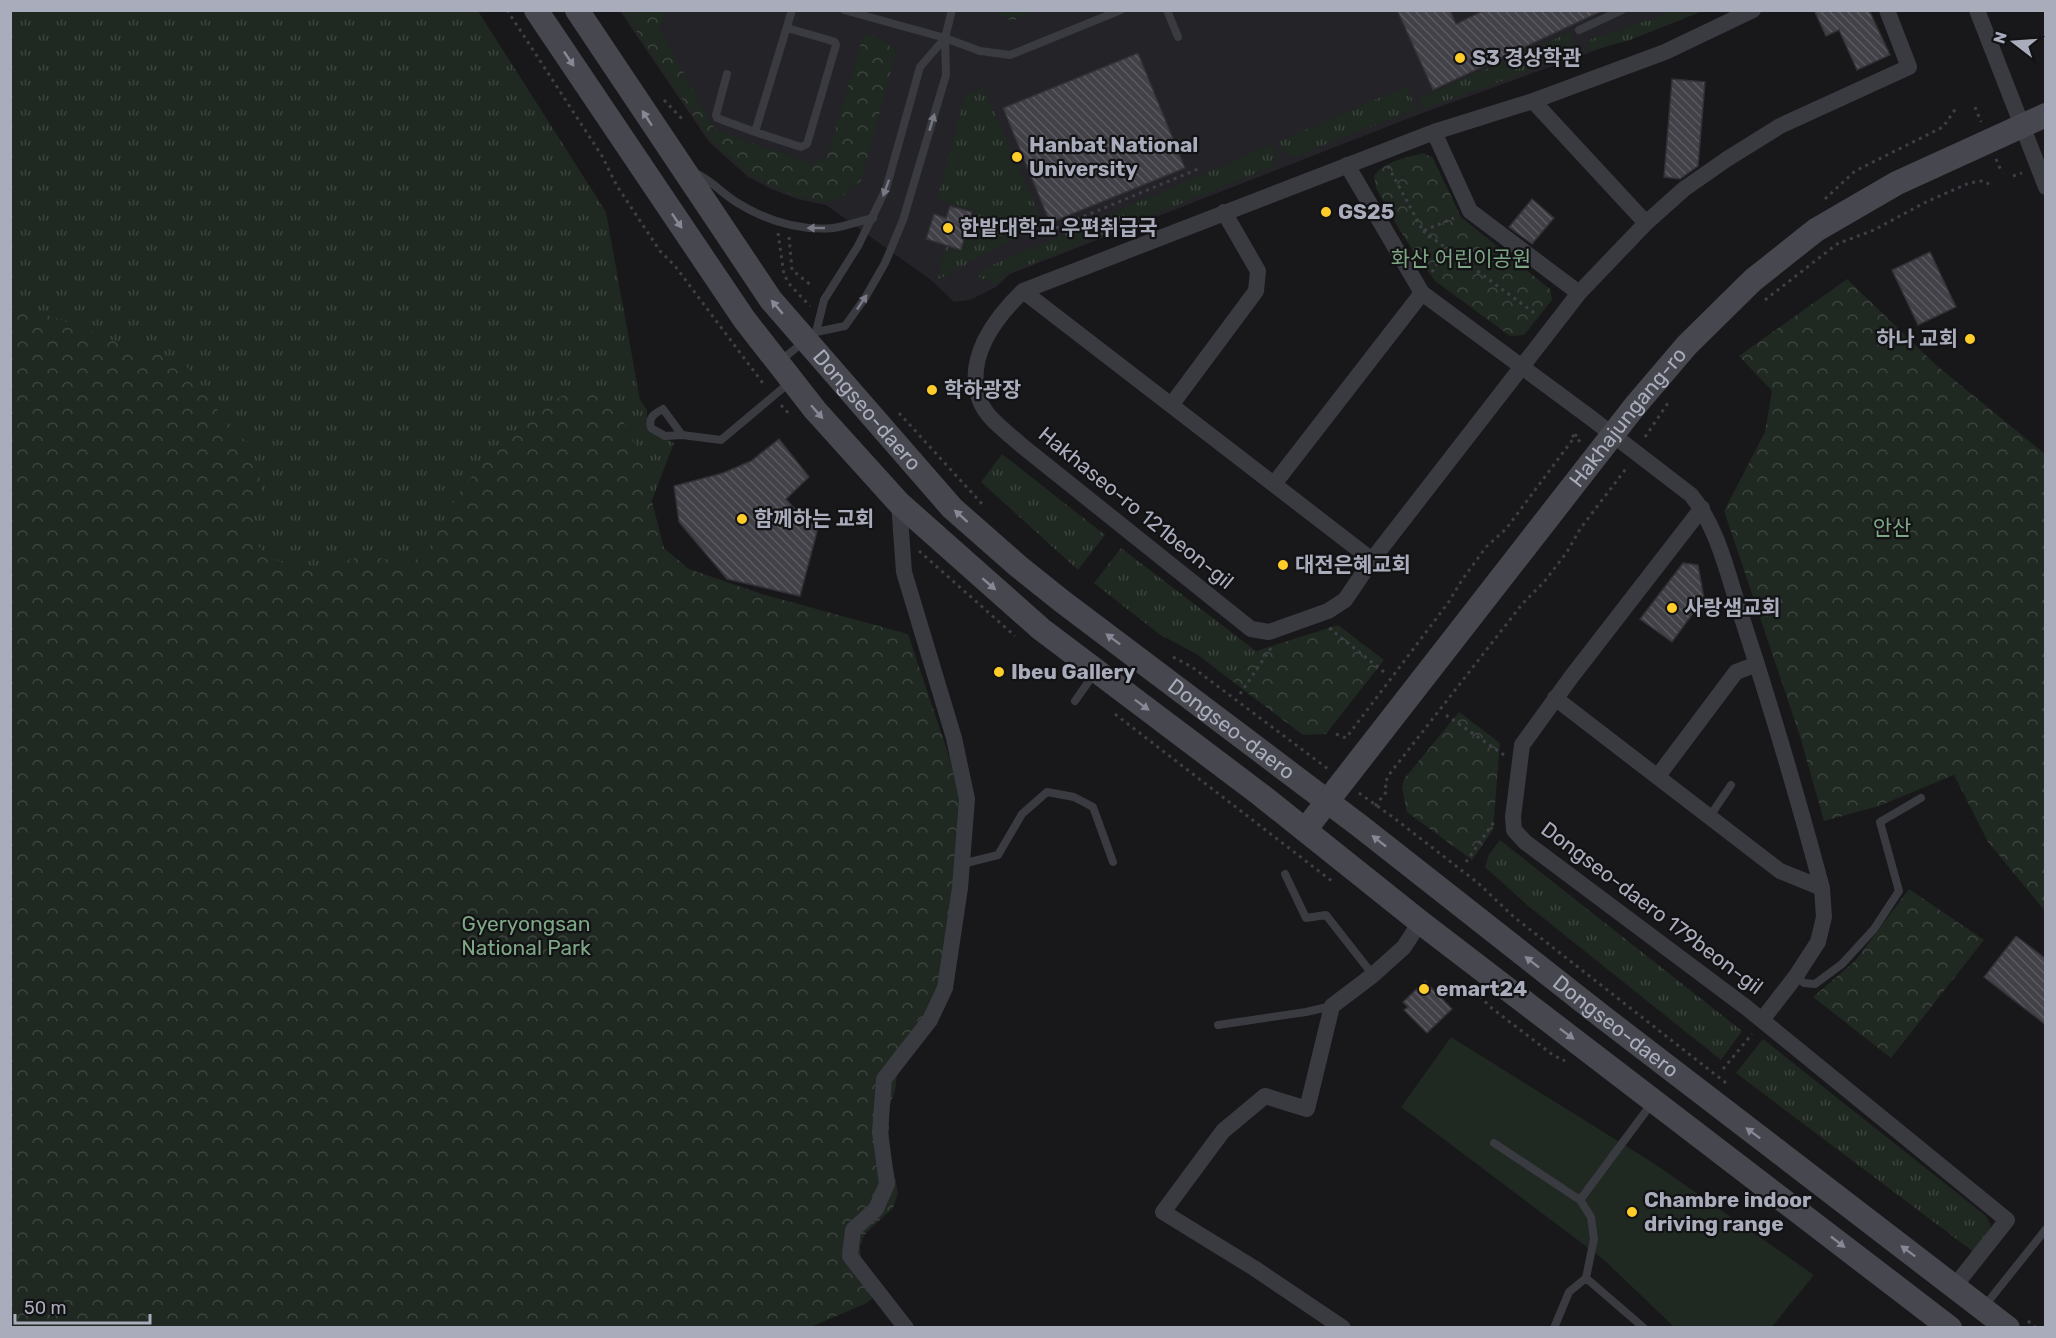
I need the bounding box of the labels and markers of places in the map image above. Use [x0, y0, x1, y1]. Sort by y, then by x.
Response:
place label: S3 경상학관 [1472, 45, 1582, 70]
marker: S3 경상학관 [1453, 51, 1467, 65]
place label: Hanbat National University [1029, 132, 1198, 181]
marker: Hanbat National University [1010, 150, 1024, 164]
place label: GS25 [1338, 199, 1394, 224]
marker: GS25 [1319, 205, 1333, 219]
place label: 한밭대학교 우편취급국 [960, 215, 1158, 240]
marker: 한밭대학교 우편취급국 [941, 221, 955, 235]
place label: 하나 교회 [1876, 326, 1958, 351]
marker: 하나 교회 [1963, 332, 1977, 346]
place label: 학하광장 [944, 377, 1021, 402]
marker: 학하광장 [925, 383, 939, 397]
place label: 함께하는 교회 [754, 506, 874, 531]
marker: 함께하는 교회 [735, 512, 749, 526]
place label: 대전은혜교회 [1295, 552, 1411, 577]
marker: 대전은혜교회 [1276, 558, 1290, 572]
place label: 사랑샘교회 [1684, 595, 1781, 620]
marker: 사랑샘교회 [1665, 601, 1679, 615]
place label: Ibeu Gallery [1011, 659, 1136, 684]
marker: Ibeu Gallery [992, 665, 1006, 679]
place label: emart24 [1436, 976, 1527, 1001]
marker: emart24 [1417, 982, 1431, 996]
place label: Chambre indoor driving range [1644, 1187, 1812, 1236]
marker: Chambre indoor driving range [1625, 1205, 1639, 1219]

